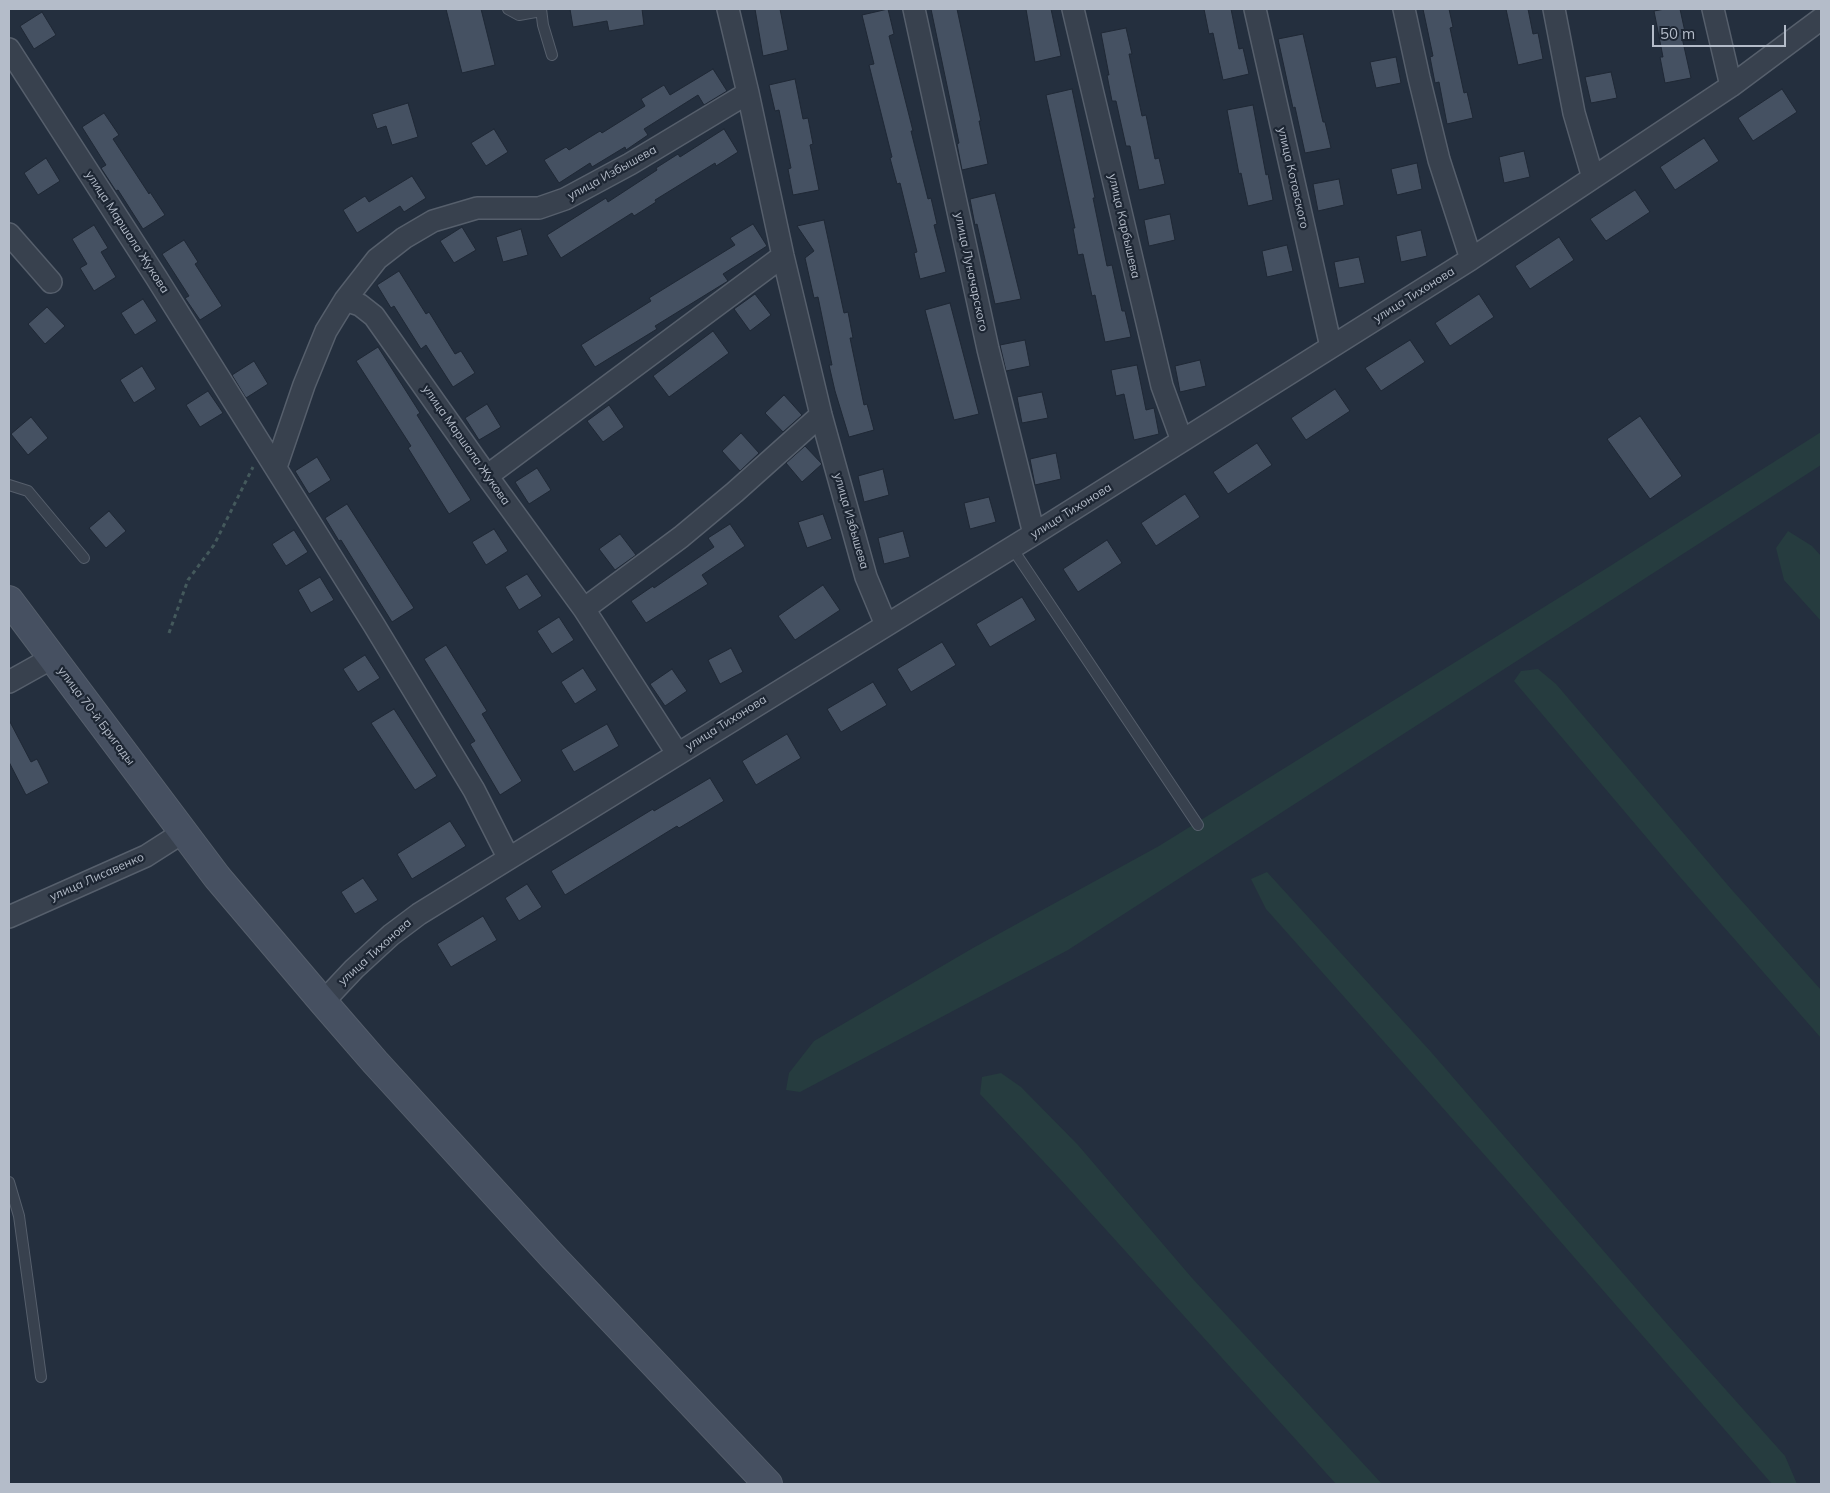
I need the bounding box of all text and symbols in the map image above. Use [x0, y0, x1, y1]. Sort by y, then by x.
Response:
scale bar [1655, 15, 1789, 47]
text: 50 m [1660, 24, 1695, 43]
street label: улица Котовского [1274, 126, 1312, 230]
street label: улица Избышева [565, 143, 659, 203]
street label: улица Маршала Жукова [82, 168, 172, 296]
street label: улица Карбышева [1105, 172, 1143, 280]
street label: улица Луначарского [951, 211, 991, 333]
street label: улица Тихонова [1371, 264, 1457, 326]
street label: улица Маршала Жукова [419, 382, 513, 508]
street label: улица Избышева [830, 471, 872, 571]
street label: улица Тихонова [1028, 480, 1114, 542]
street label: улица 70-й Бригады [54, 664, 138, 768]
street label: улица Тихонова [683, 692, 769, 754]
street label: улица Лисавенко [48, 850, 146, 904]
street label: улица Тихонова [336, 915, 414, 989]

